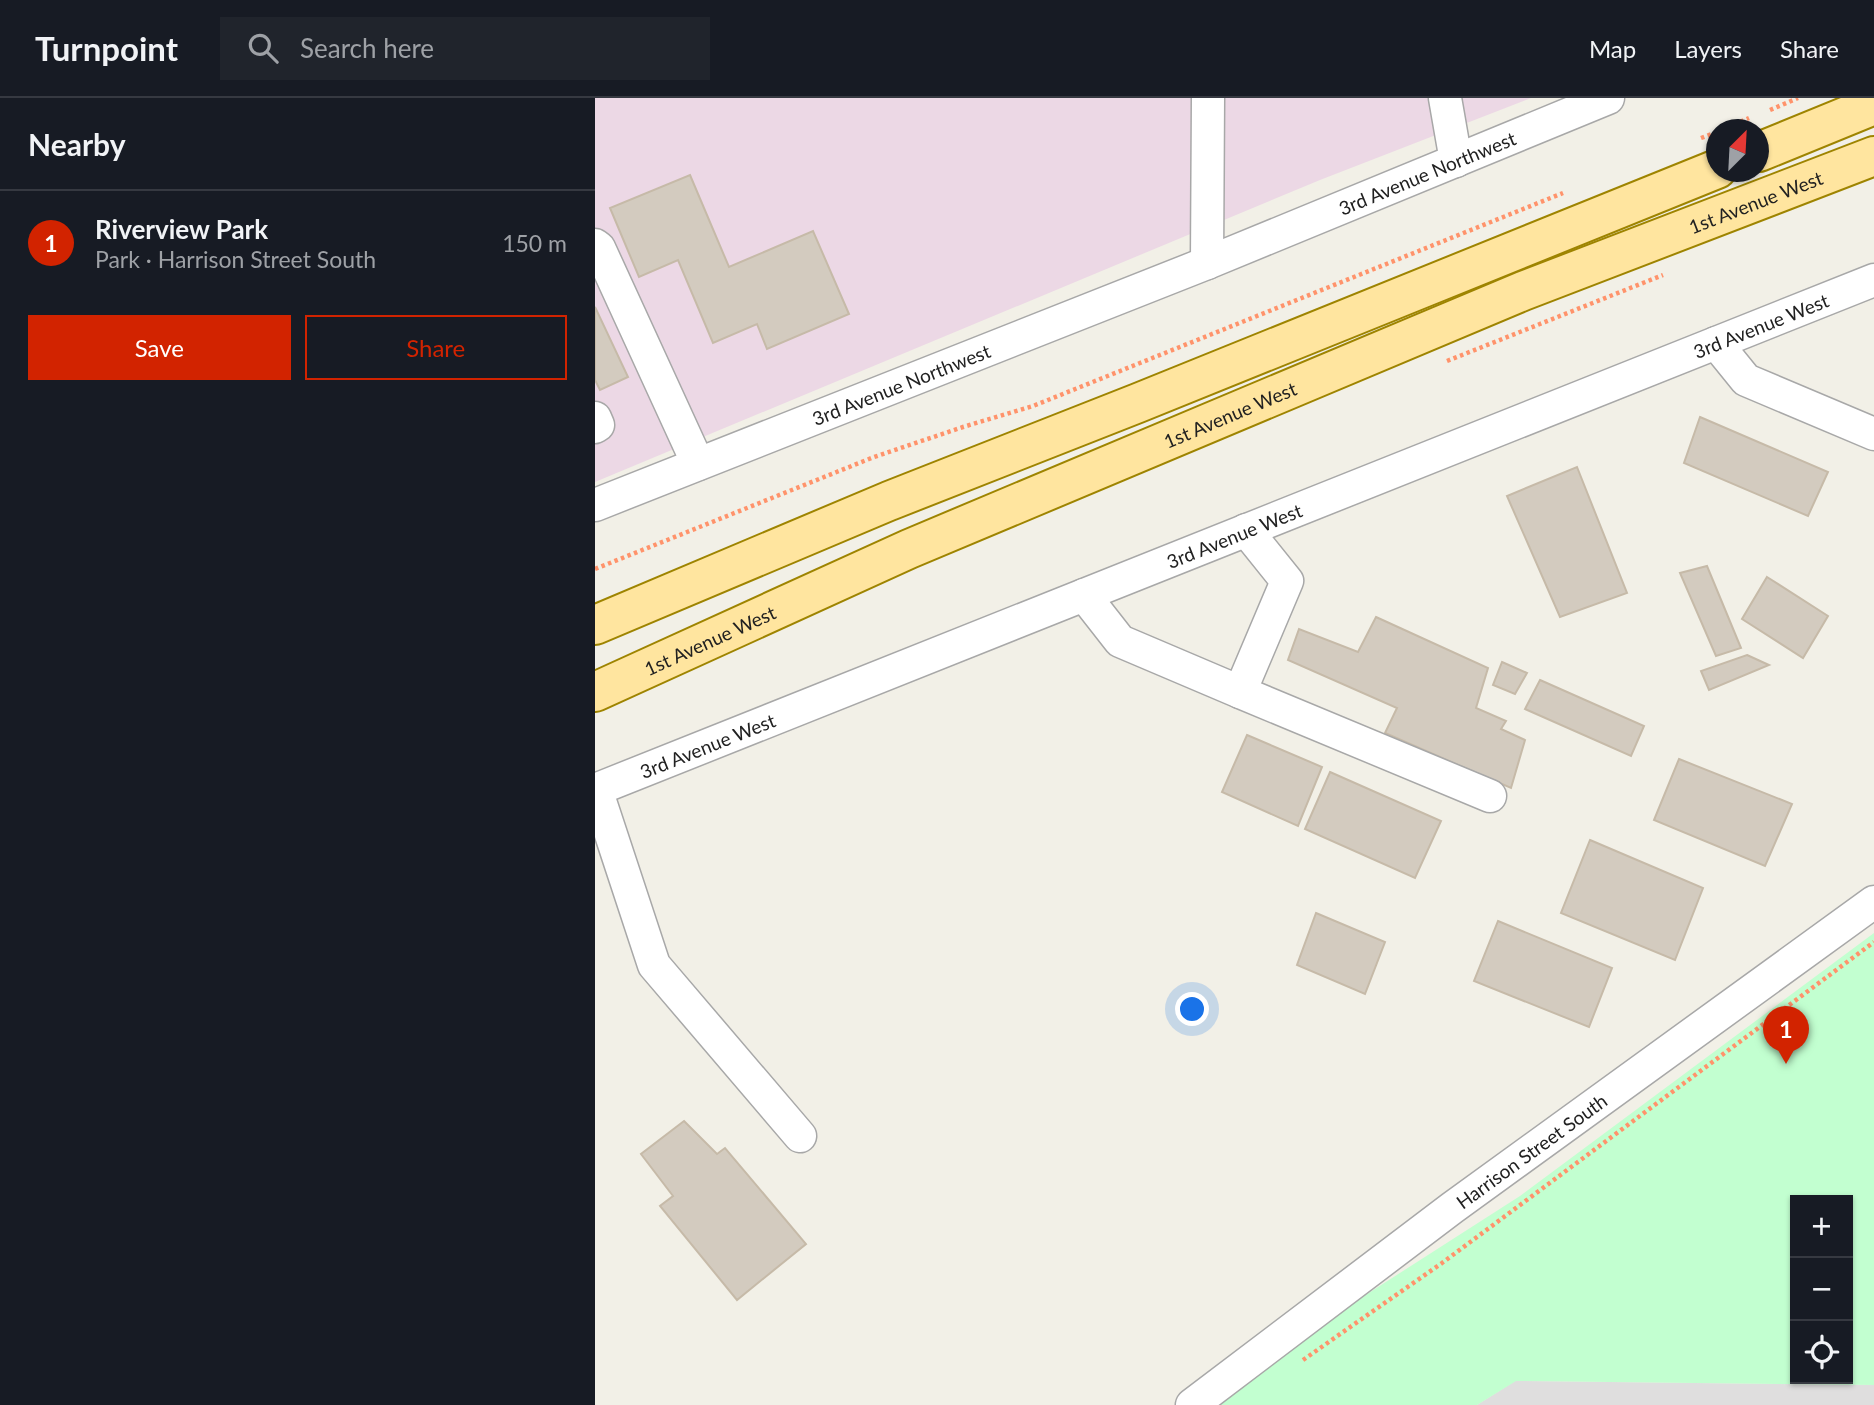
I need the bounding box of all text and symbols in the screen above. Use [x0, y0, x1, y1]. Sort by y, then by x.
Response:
search box [220, 17, 710, 80]
text: Turnpoint [35, 28, 178, 68]
icon: search [244, 29, 282, 67]
text: Search here [300, 32, 434, 64]
text: Map [1589, 34, 1636, 63]
text: Layers [1674, 34, 1742, 63]
text: Share [1780, 34, 1839, 63]
north arrow [1706, 119, 1769, 182]
text: Nearby [28, 126, 126, 162]
street label: 3rd Avenue Northwest [1335, 126, 1519, 219]
street label: 1st Avenue West [1685, 165, 1826, 238]
text: Riverview Park [95, 213, 268, 245]
text: 1 [44, 229, 58, 257]
text: 150 m [502, 229, 567, 257]
text: Park · Harrison Street South [95, 245, 376, 273]
street label: 3rd Avenue West [1690, 288, 1832, 362]
button: Save [28, 315, 291, 380]
button: Share [305, 315, 567, 380]
street label: 3rd Avenue Northwest [809, 338, 993, 430]
street label: 1st Avenue West [1160, 376, 1300, 452]
street label: 3rd Avenue West [1163, 498, 1305, 572]
street label: 1st Avenue West [640, 600, 779, 680]
street label: 3rd Avenue West [636, 708, 779, 782]
your location [1175, 992, 1209, 1026]
pin: 1 [1763, 1006, 1809, 1064]
street label: Harrison Street South [1451, 1088, 1611, 1213]
map controls [1790, 1195, 1853, 1384]
button: + [1790, 1195, 1853, 1258]
button: − [1790, 1258, 1853, 1321]
button: locate [1790, 1321, 1853, 1384]

